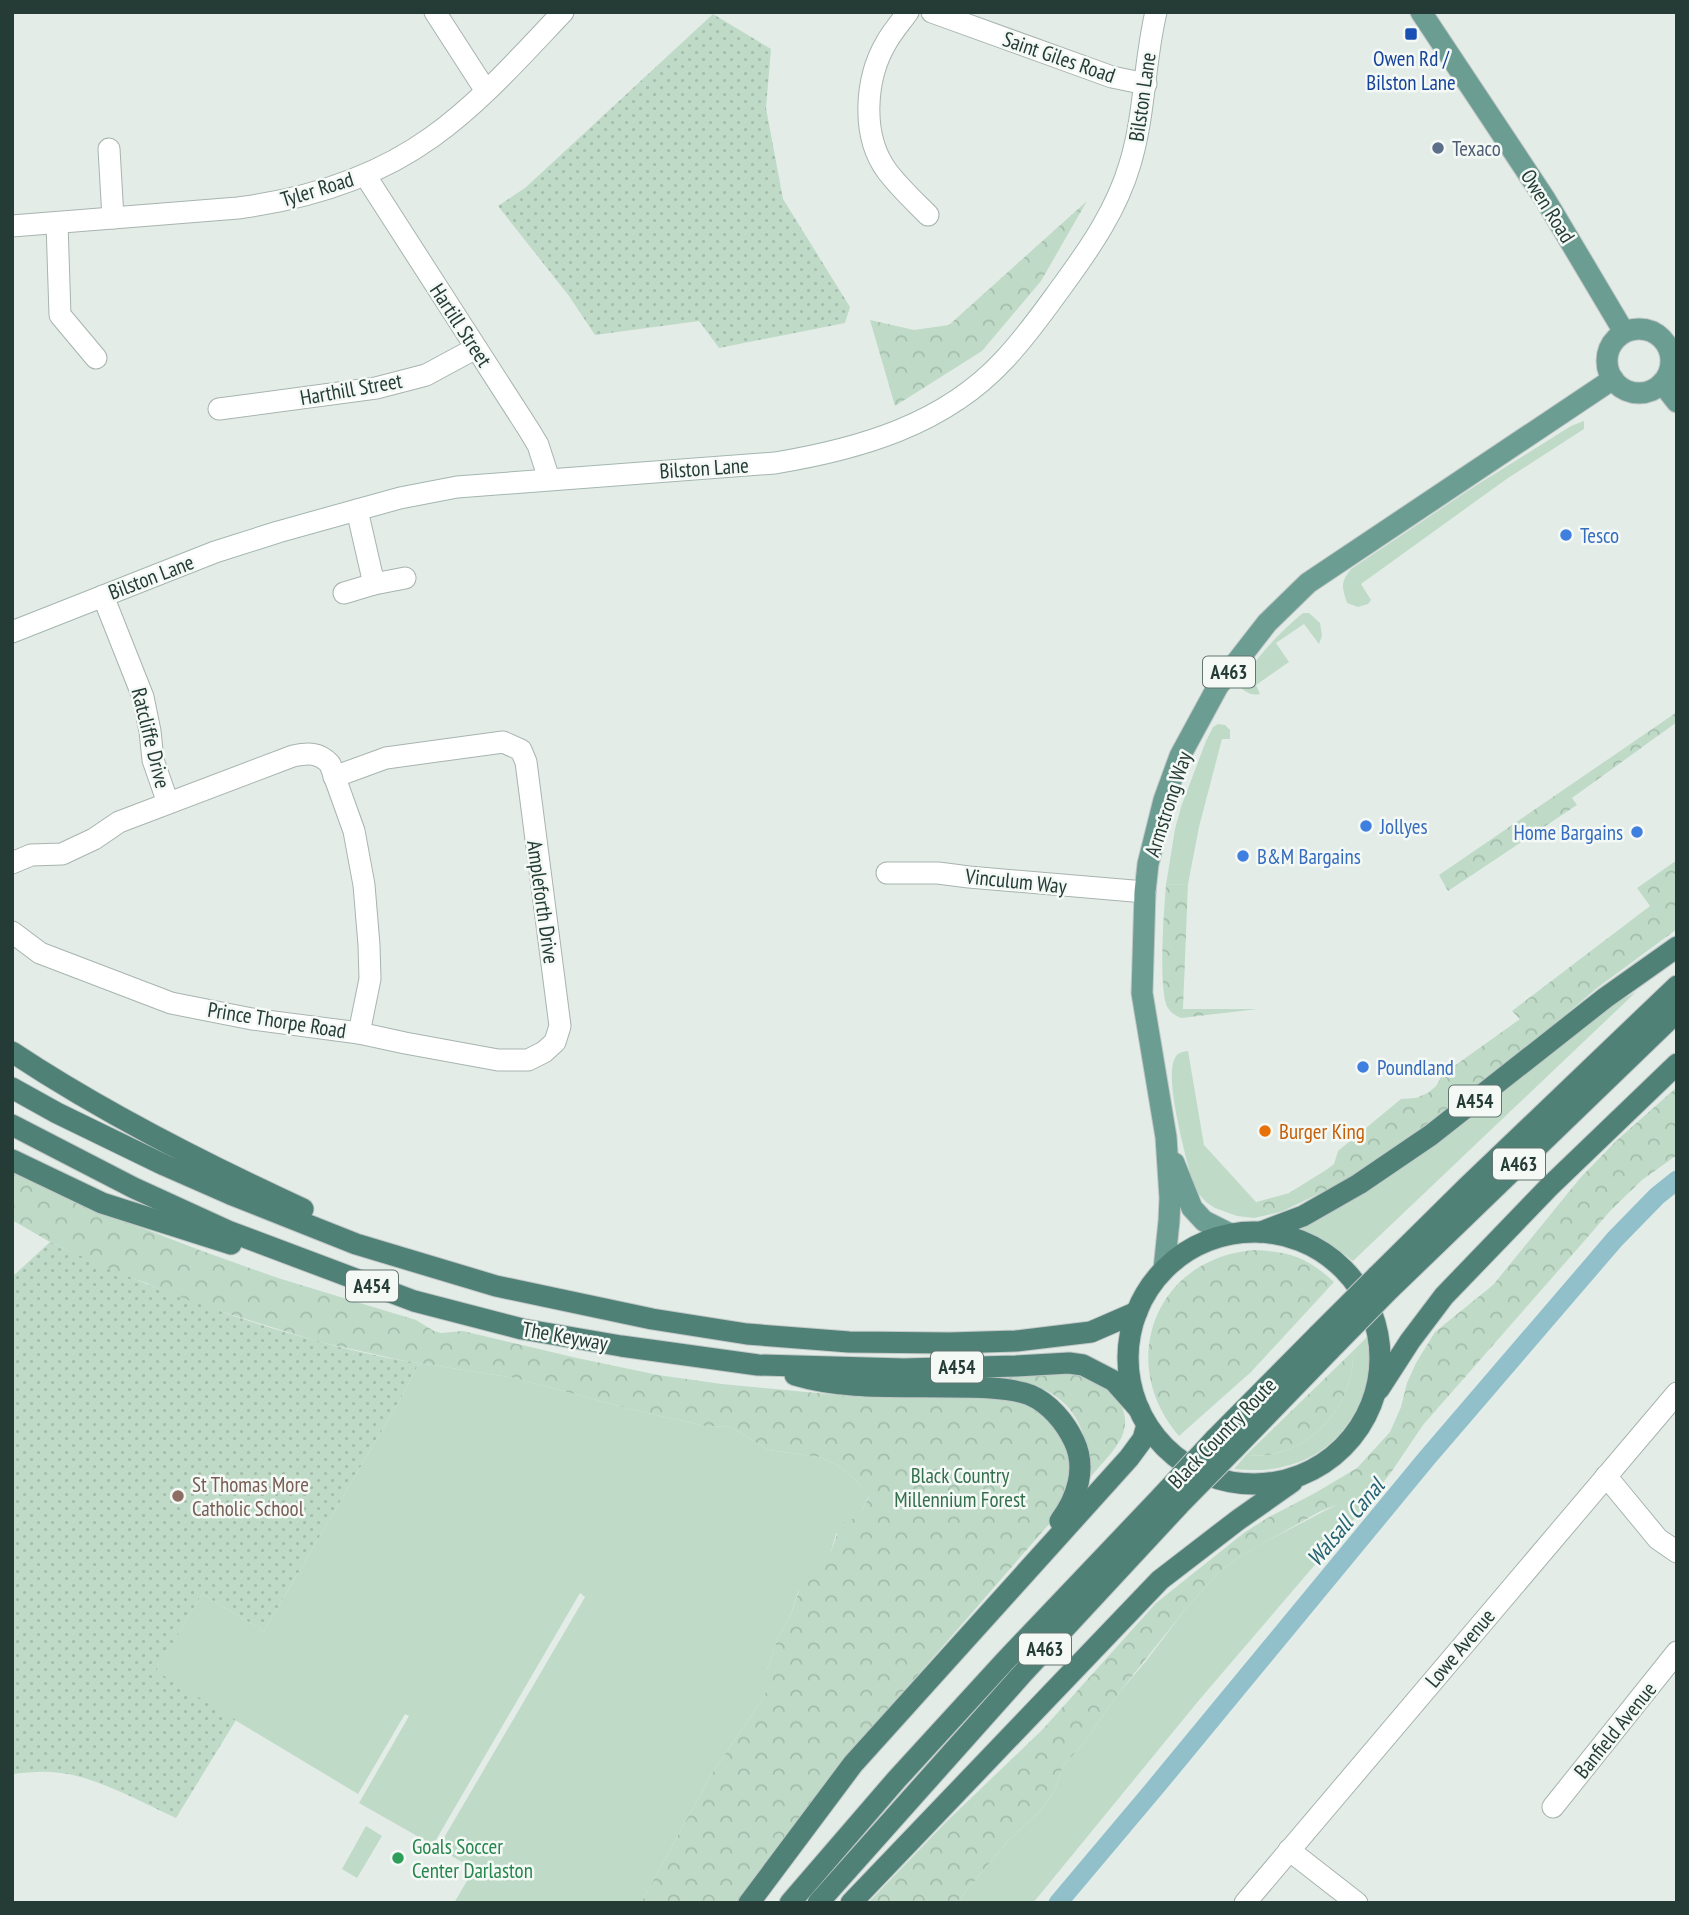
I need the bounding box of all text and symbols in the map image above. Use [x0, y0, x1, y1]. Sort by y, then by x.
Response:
street label: Saint Giles Road [999, 25, 1119, 89]
marker: Owen Rd / Bilston Lane [1403, 26, 1419, 42]
place label: Owen Rd / Bilston Lane [1366, 45, 1456, 96]
street label: Bilston Lane [1122, 51, 1162, 143]
place label: Texaco [1452, 135, 1501, 162]
marker: Texaco [1430, 140, 1446, 156]
street label: Owen Road [1515, 164, 1581, 248]
street label: Tyler Road [277, 165, 357, 213]
street label: Hartill Street [424, 278, 498, 372]
street label: Harthill Street [298, 367, 404, 411]
street label: Bilston Lane [658, 451, 750, 485]
place label: Tesco [1580, 522, 1619, 549]
marker: Tesco [1558, 527, 1574, 543]
street label: Bilston Lane [104, 548, 198, 606]
road number: A463 [1203, 656, 1255, 688]
street label: Ratcliffe Drive [125, 685, 177, 791]
street label: Armstrong Way [1138, 748, 1198, 860]
place label: Jollyes [1379, 813, 1428, 840]
marker: Jollyes [1358, 818, 1374, 834]
place label: Home Bargains [1513, 819, 1623, 846]
marker: Home Bargains [1629, 824, 1645, 840]
street label: Ampleforth Drive [521, 838, 565, 966]
place label: B&M Bargains [1257, 843, 1361, 870]
marker: B&M Bargains [1235, 848, 1251, 864]
street label: Vinculum Way [963, 862, 1068, 900]
street label: Prince Thorpe Road [206, 996, 348, 1044]
place label: Poundland [1377, 1054, 1454, 1081]
marker: Poundland [1355, 1059, 1371, 1075]
road number: A454 [1449, 1086, 1501, 1116]
place label: Burger King [1279, 1118, 1365, 1145]
marker: Burger King [1257, 1123, 1273, 1139]
road number: A463 [1493, 1148, 1545, 1180]
road number: A454 [346, 1270, 398, 1302]
street label: The Keyway [520, 1315, 610, 1357]
road number: A454 [931, 1352, 983, 1382]
street label: Black Country Route [1162, 1372, 1282, 1494]
park label: Black Country Millennium Forest [894, 1462, 1026, 1513]
water label: Walsall Canal [1300, 1470, 1392, 1572]
place label: St Thomas More Catholic School [192, 1471, 309, 1522]
marker: St Thomas More Catholic School [170, 1488, 186, 1504]
street label: Lowe Avenue [1419, 1603, 1501, 1693]
road number: A463 [1019, 1634, 1071, 1665]
street label: Banfield Avenue [1568, 1676, 1662, 1784]
place label: Goals Soccer Center Darlaston [412, 1833, 533, 1884]
marker: Goals Soccer Center Darlaston [390, 1850, 406, 1866]

